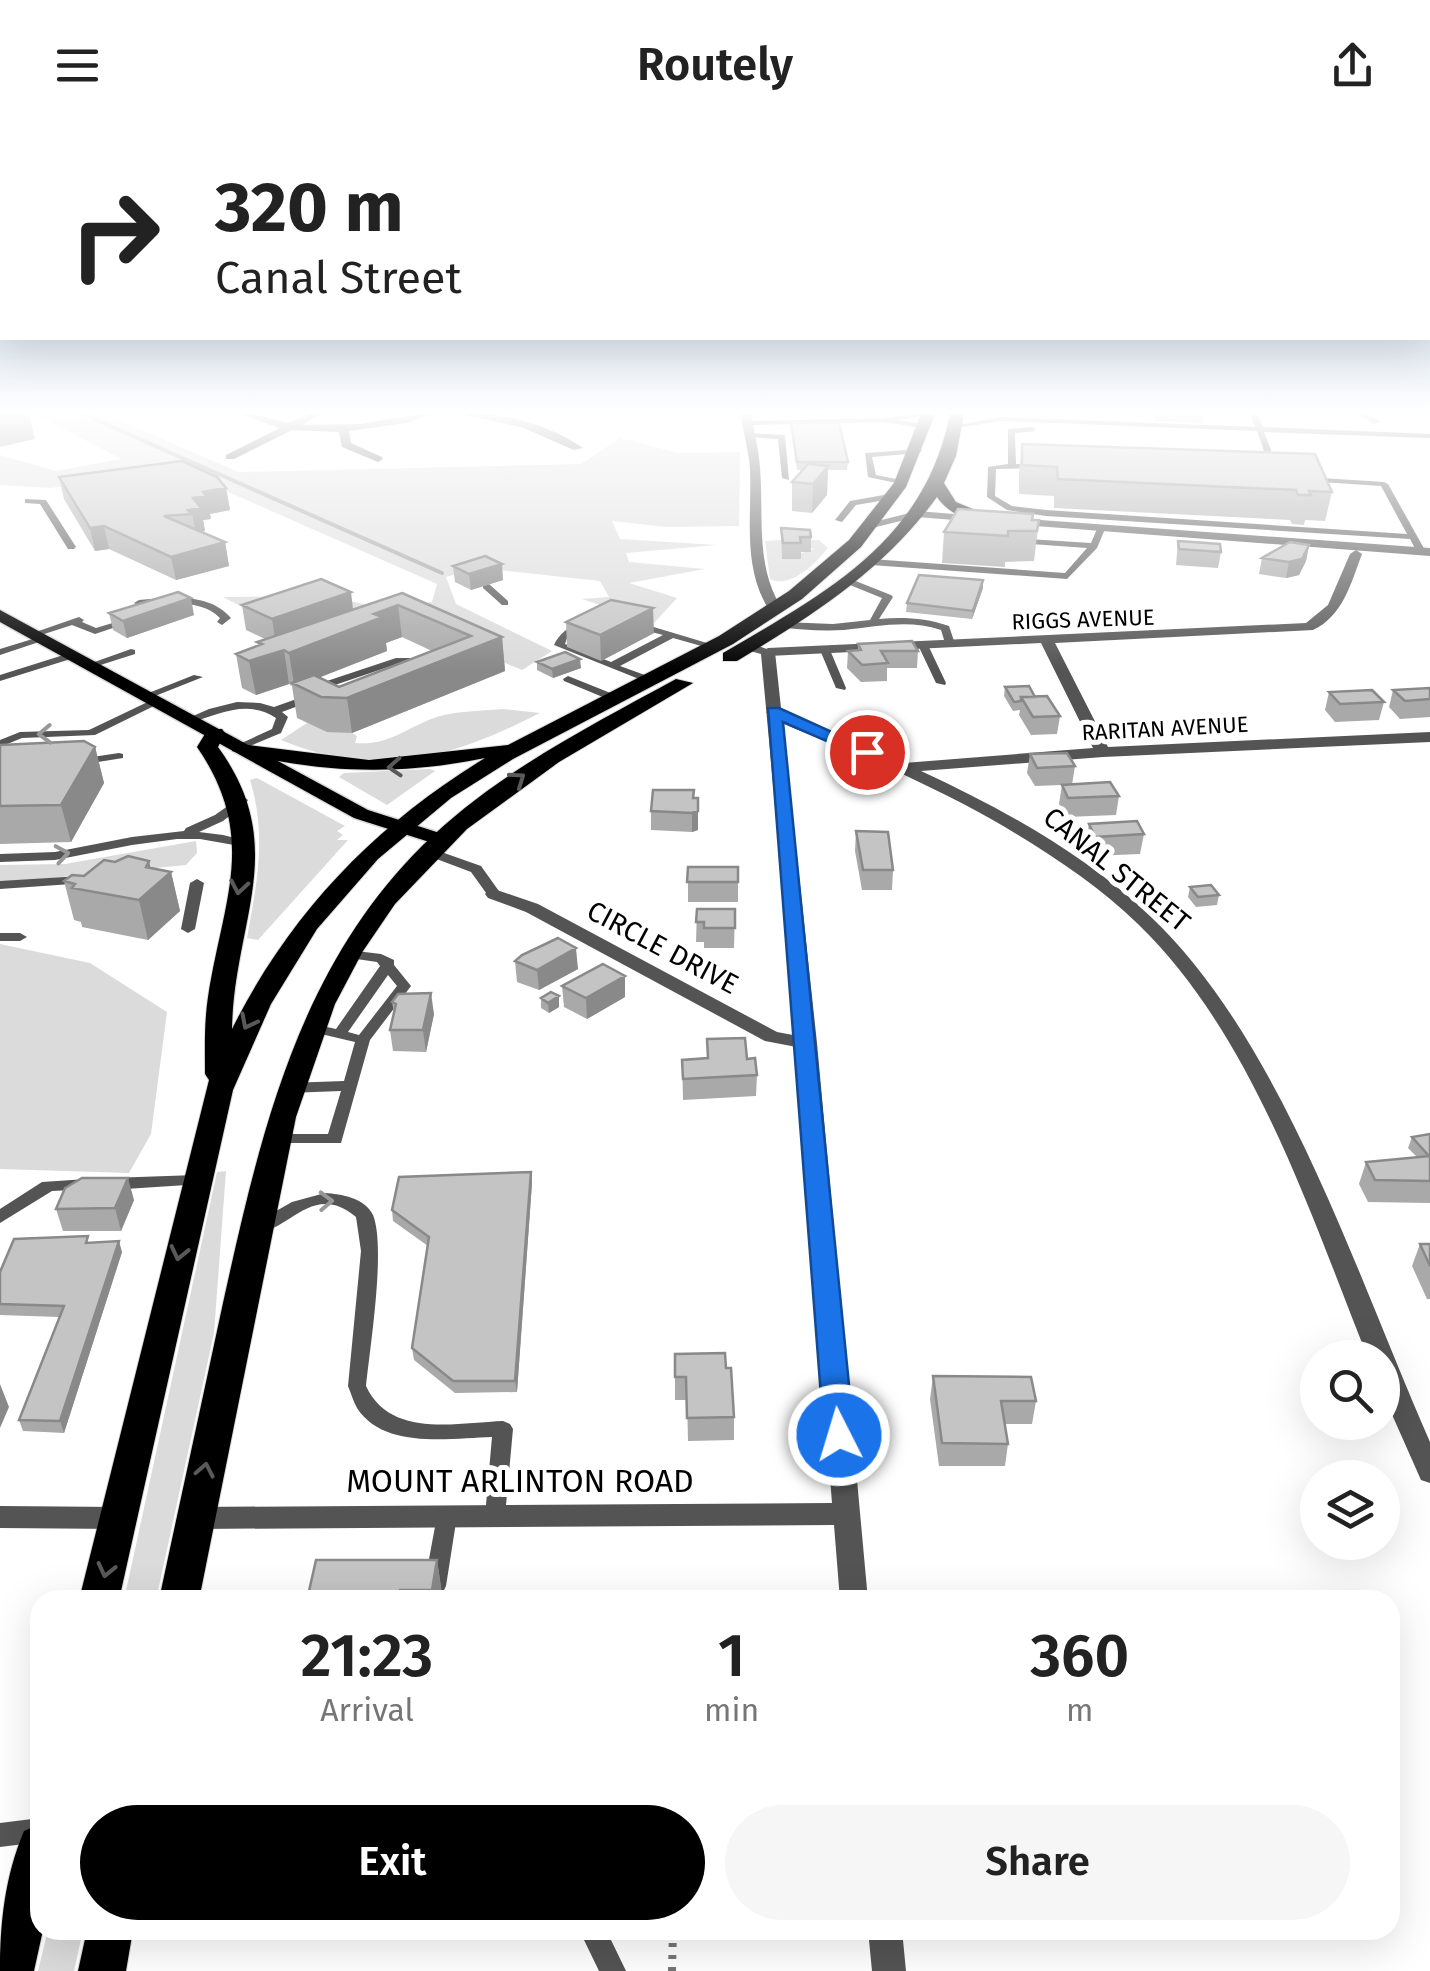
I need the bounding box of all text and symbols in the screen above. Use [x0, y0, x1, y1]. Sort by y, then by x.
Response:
icon: menu [50, 38, 105, 93]
text: Routely [637, 38, 793, 92]
icon: share [1325, 38, 1380, 93]
text: 320 m [215, 166, 404, 250]
icon: right [50, 170, 180, 300]
text: Canal Street [215, 251, 462, 305]
street label: RIGGS AVENUE [1011, 604, 1155, 635]
pin [825, 710, 910, 795]
street label: RARITAN AVENUE [1081, 711, 1249, 746]
one-way arrow [36, 724, 52, 745]
icon: arrive [840, 725, 895, 780]
one-way arrow [387, 756, 403, 777]
one-way arrow [506, 773, 525, 791]
street label: CANAL STREET [1037, 800, 1197, 939]
one-way arrow [54, 844, 70, 865]
one-way arrow [230, 878, 251, 895]
street label: CIRCLE DRIVE [582, 894, 744, 1001]
one-way arrow [241, 1011, 261, 1029]
one-way arrow [319, 1190, 335, 1211]
one-way arrow [169, 1244, 190, 1261]
map controls [1300, 1340, 1400, 1560]
button: search [1300, 1340, 1400, 1440]
position arrow [787, 1383, 891, 1487]
button: layers [1300, 1460, 1400, 1560]
one-way arrow [194, 1462, 215, 1479]
street label: MOUNT ARLINTON ROAD [346, 1462, 694, 1500]
one-way arrow [97, 1561, 118, 1578]
text: 21:23 [301, 1620, 433, 1692]
text: 1 [718, 1620, 745, 1692]
text: 360 [1030, 1620, 1129, 1692]
text: Arrival [320, 1691, 414, 1729]
text: min [704, 1691, 759, 1729]
text: m [1066, 1691, 1093, 1729]
button: Exit [80, 1805, 705, 1920]
button: Share [725, 1805, 1350, 1920]

